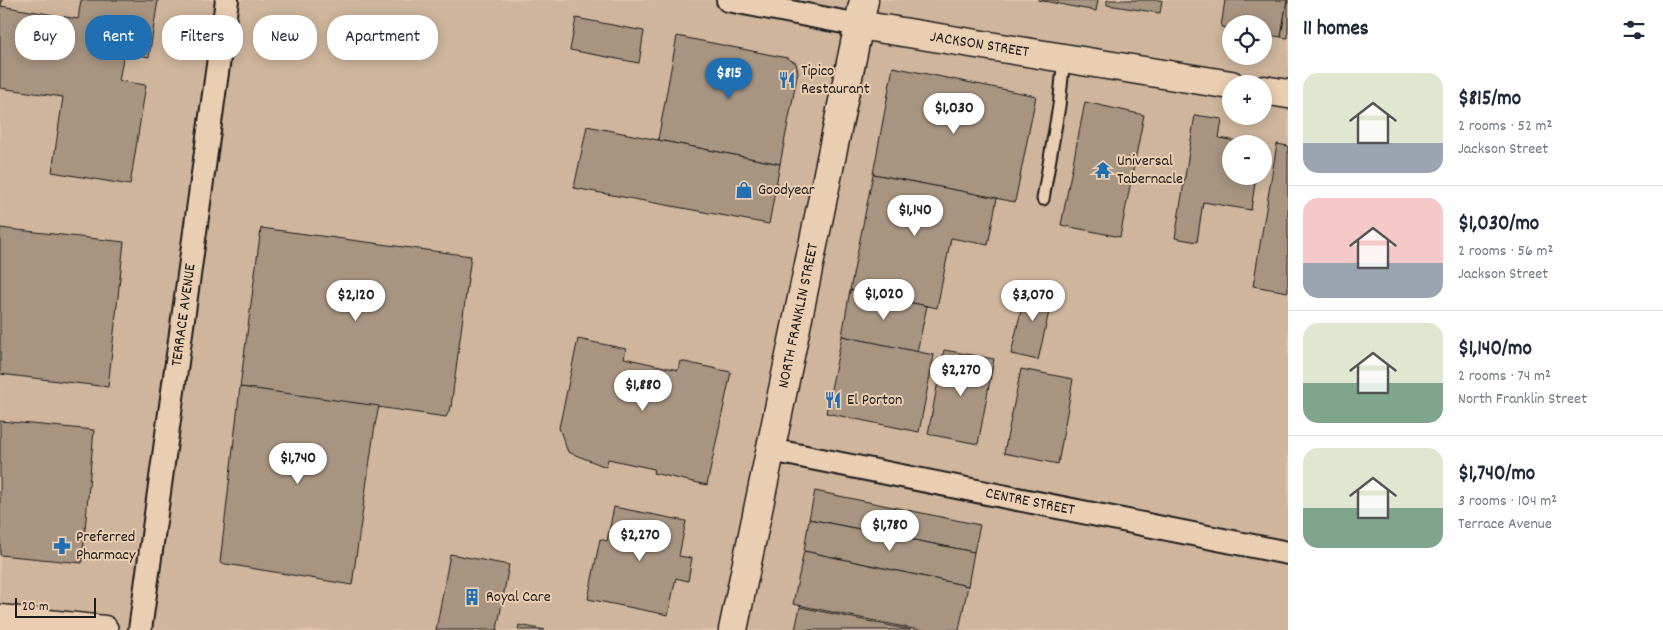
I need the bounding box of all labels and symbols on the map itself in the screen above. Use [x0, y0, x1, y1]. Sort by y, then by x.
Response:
street label: JACKSON STREET [928, 25, 1031, 64]
pin: $815 [699, 58, 759, 100]
place label: Tipico Restaurant [801, 60, 870, 101]
restaurant icon: Tipico Restaurant [777, 70, 797, 90]
pin: $1,030 [913, 92, 995, 135]
place label: Universal Tabernacle [1117, 150, 1183, 191]
temple icon: Universal Tabernacle [1093, 160, 1113, 180]
place label: Goodyear [758, 179, 815, 202]
shop icon: Goodyear [734, 180, 754, 200]
pin: $1,140 [874, 194, 956, 237]
street label: NORTH FRANKLIN STREET [772, 241, 825, 390]
street label: TERRACE AVENUE [165, 261, 202, 368]
pin: $1,020 [843, 278, 925, 321]
pin: $2,120 [315, 280, 397, 322]
pin: $3,070 [992, 280, 1074, 322]
pin: $2,270 [920, 354, 1002, 397]
pin: $1,880 [602, 370, 684, 412]
place label: El Porton [847, 389, 902, 412]
restaurant icon: El Porton [823, 390, 843, 410]
pin: $1,740 [257, 442, 339, 485]
street label: CENTRE STREET [983, 481, 1077, 522]
pin: $1,780 [849, 510, 931, 552]
pin: $2,270 [599, 520, 681, 562]
place label: Preferred Pharmacy [76, 526, 136, 567]
pharmacy icon: Preferred Pharmacy [52, 536, 72, 556]
place label: Royal Care [486, 586, 551, 609]
building icon: Royal Care [462, 587, 482, 607]
scale bar [15, 595, 96, 618]

